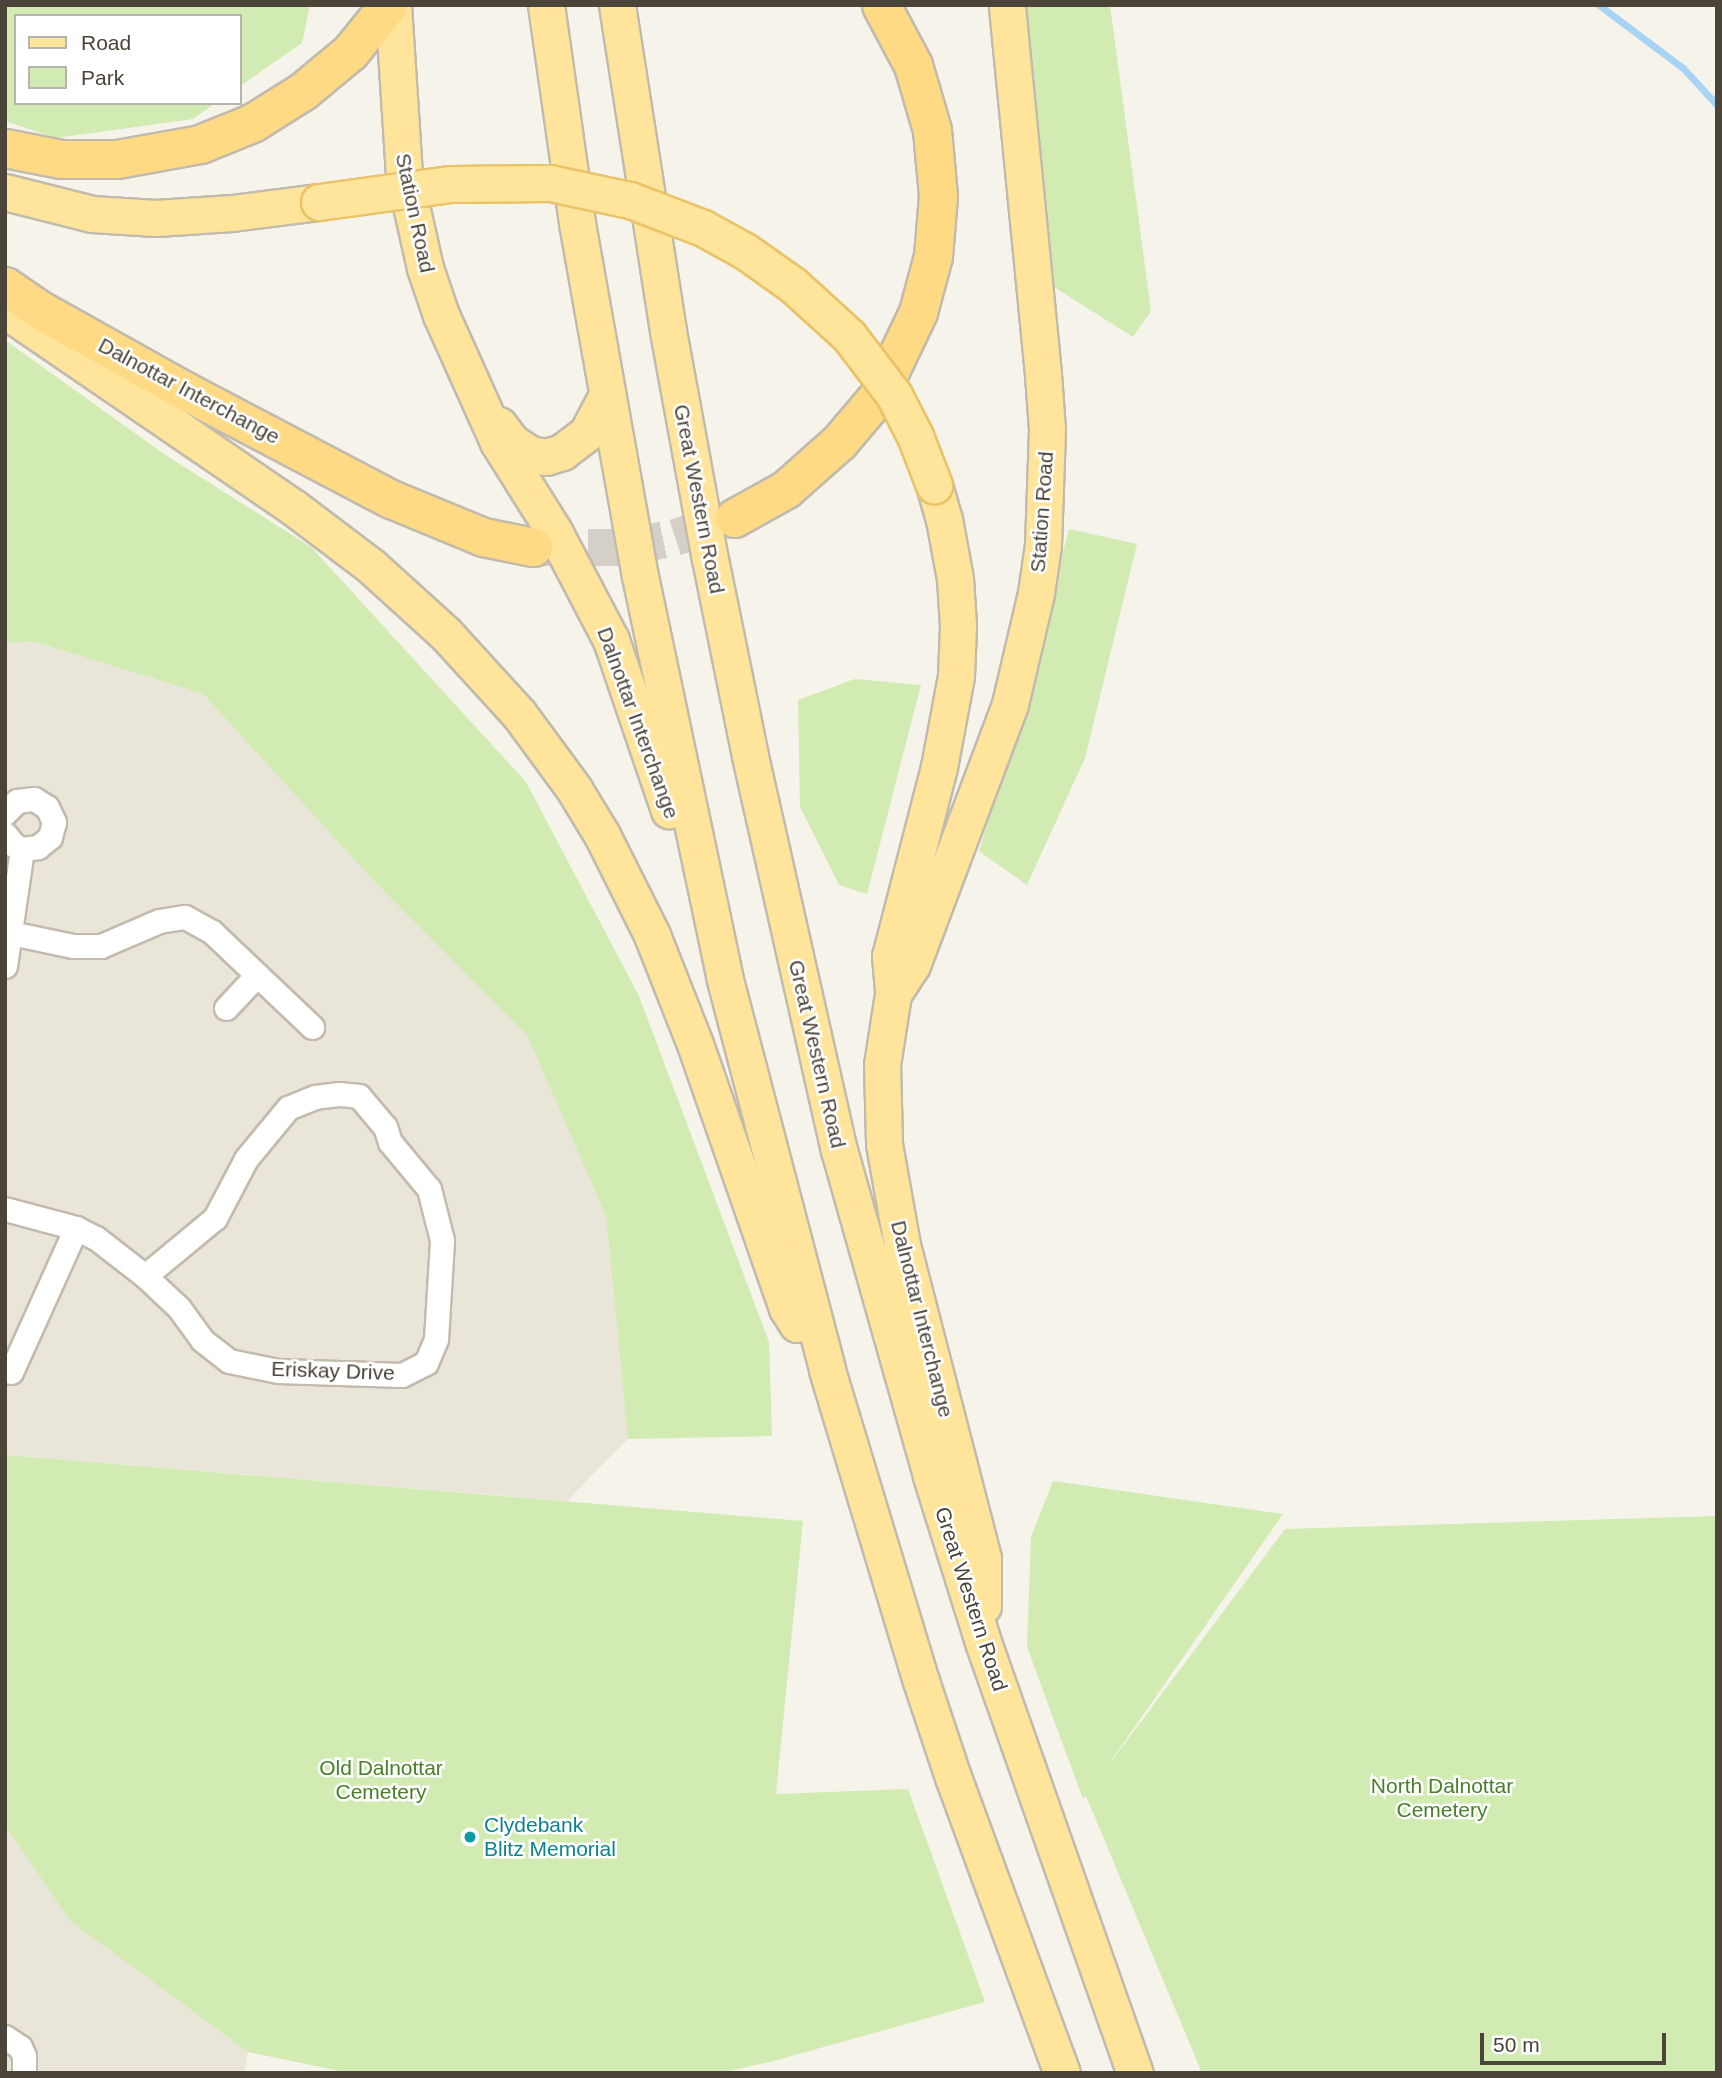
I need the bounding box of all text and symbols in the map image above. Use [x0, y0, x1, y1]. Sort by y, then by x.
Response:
legend [14, 14, 242, 105]
text: Road [81, 31, 131, 54]
text: Park [81, 66, 124, 89]
street label: Station Road [390, 151, 440, 275]
street label: Dalnottar Interchange [94, 332, 284, 450]
street label: Great Western Road [668, 402, 730, 596]
street label: Station Road [1025, 451, 1059, 573]
street label: Dalnottar Interchange [592, 624, 684, 822]
street label: Great Western Road [783, 958, 851, 1150]
street label: Dalnottar Interchange [885, 1218, 959, 1420]
street label: Eriskay Drive [271, 1356, 395, 1386]
street label: Great Western Road [929, 1504, 1013, 1694]
park label: Old Dalnottar Cemetery [319, 1755, 443, 1805]
park label: North Dalnottar Cemetery [1371, 1773, 1513, 1823]
place label: Clydebank Blitz Memorial [484, 1812, 616, 1862]
marker: Clydebank Blitz Memorial [462, 1829, 478, 1845]
scale bar [1484, 2018, 1670, 2062]
text: 50 m [1493, 2033, 1540, 2056]

